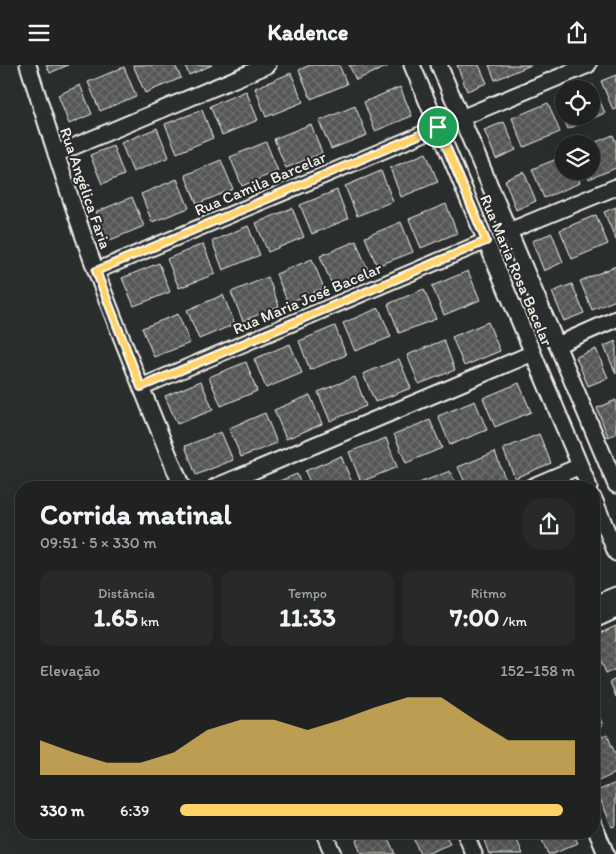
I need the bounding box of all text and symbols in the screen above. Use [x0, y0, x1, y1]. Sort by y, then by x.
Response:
icon: menu [25, 19, 53, 47]
text: Kadence [268, 19, 348, 46]
icon: share [563, 19, 591, 47]
map controls [555, 80, 600, 180]
button: locate [555, 80, 600, 125]
pin [417, 106, 459, 148]
icon: arrive [424, 113, 452, 141]
street label: Rua Angélica Faria [56, 125, 115, 251]
button: layers [555, 135, 600, 180]
street label: Rua Camila Barcelar [192, 147, 329, 220]
street label: Rua Maria Rosa Bacelar [476, 192, 557, 349]
street label: Rua Maria José Bacelar [230, 258, 385, 338]
text: Corrida matinal [40, 497, 231, 531]
button: share [523, 498, 575, 550]
text: 09:51 · 5 × 330 m [40, 533, 157, 552]
text: Distância [98, 585, 155, 602]
text: Tempo [288, 585, 327, 602]
text: Ritmo [471, 585, 506, 602]
text: 1.65 [94, 602, 138, 632]
text: 11:33 [279, 602, 336, 632]
text: 7:00 [450, 602, 499, 632]
text: km [138, 613, 159, 630]
text: /km [499, 613, 527, 630]
text: Elevação [40, 661, 100, 680]
text: 152–158 m [500, 661, 575, 680]
text: 330 m [40, 801, 84, 820]
text: 6:39 [120, 801, 149, 820]

